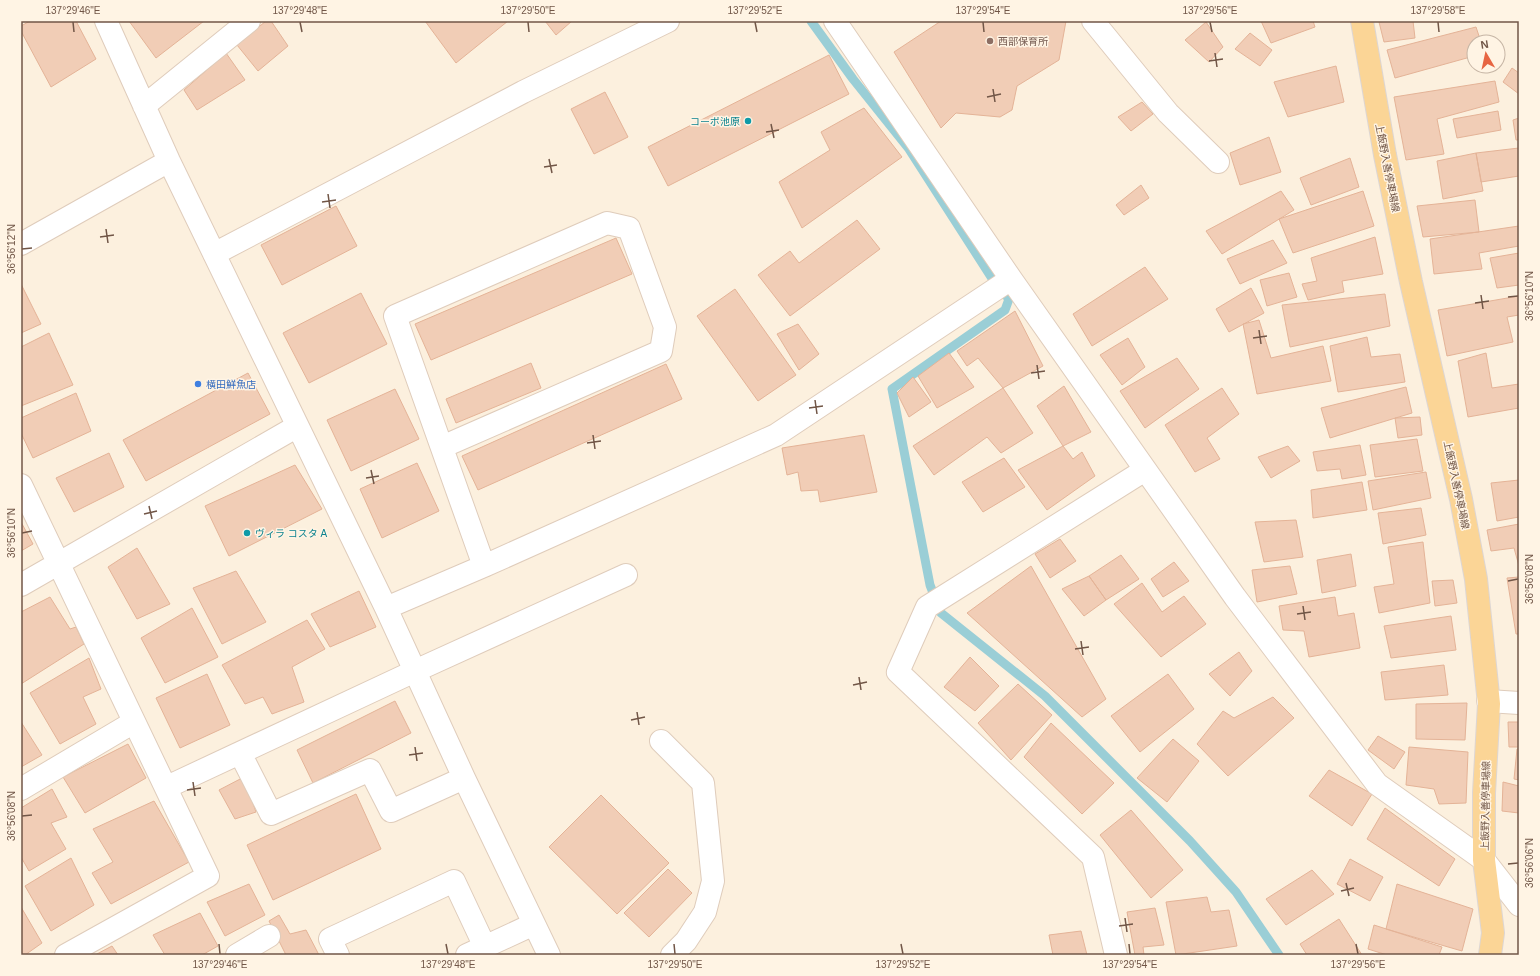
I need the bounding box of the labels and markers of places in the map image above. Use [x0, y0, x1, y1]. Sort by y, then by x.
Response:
marker: 西部保育所 [985, 36, 995, 46]
place label: 西部保育所 [998, 36, 1048, 47]
place label: コーポ池原 [690, 116, 740, 127]
marker: コーポ池原 [743, 116, 753, 126]
marker: 横田鮮魚店 [193, 379, 203, 389]
place label: 横田鮮魚店 [206, 379, 256, 390]
marker: ヴィラ コスタ A [242, 528, 252, 538]
place label: ヴィラ コスタ A [255, 528, 328, 539]

